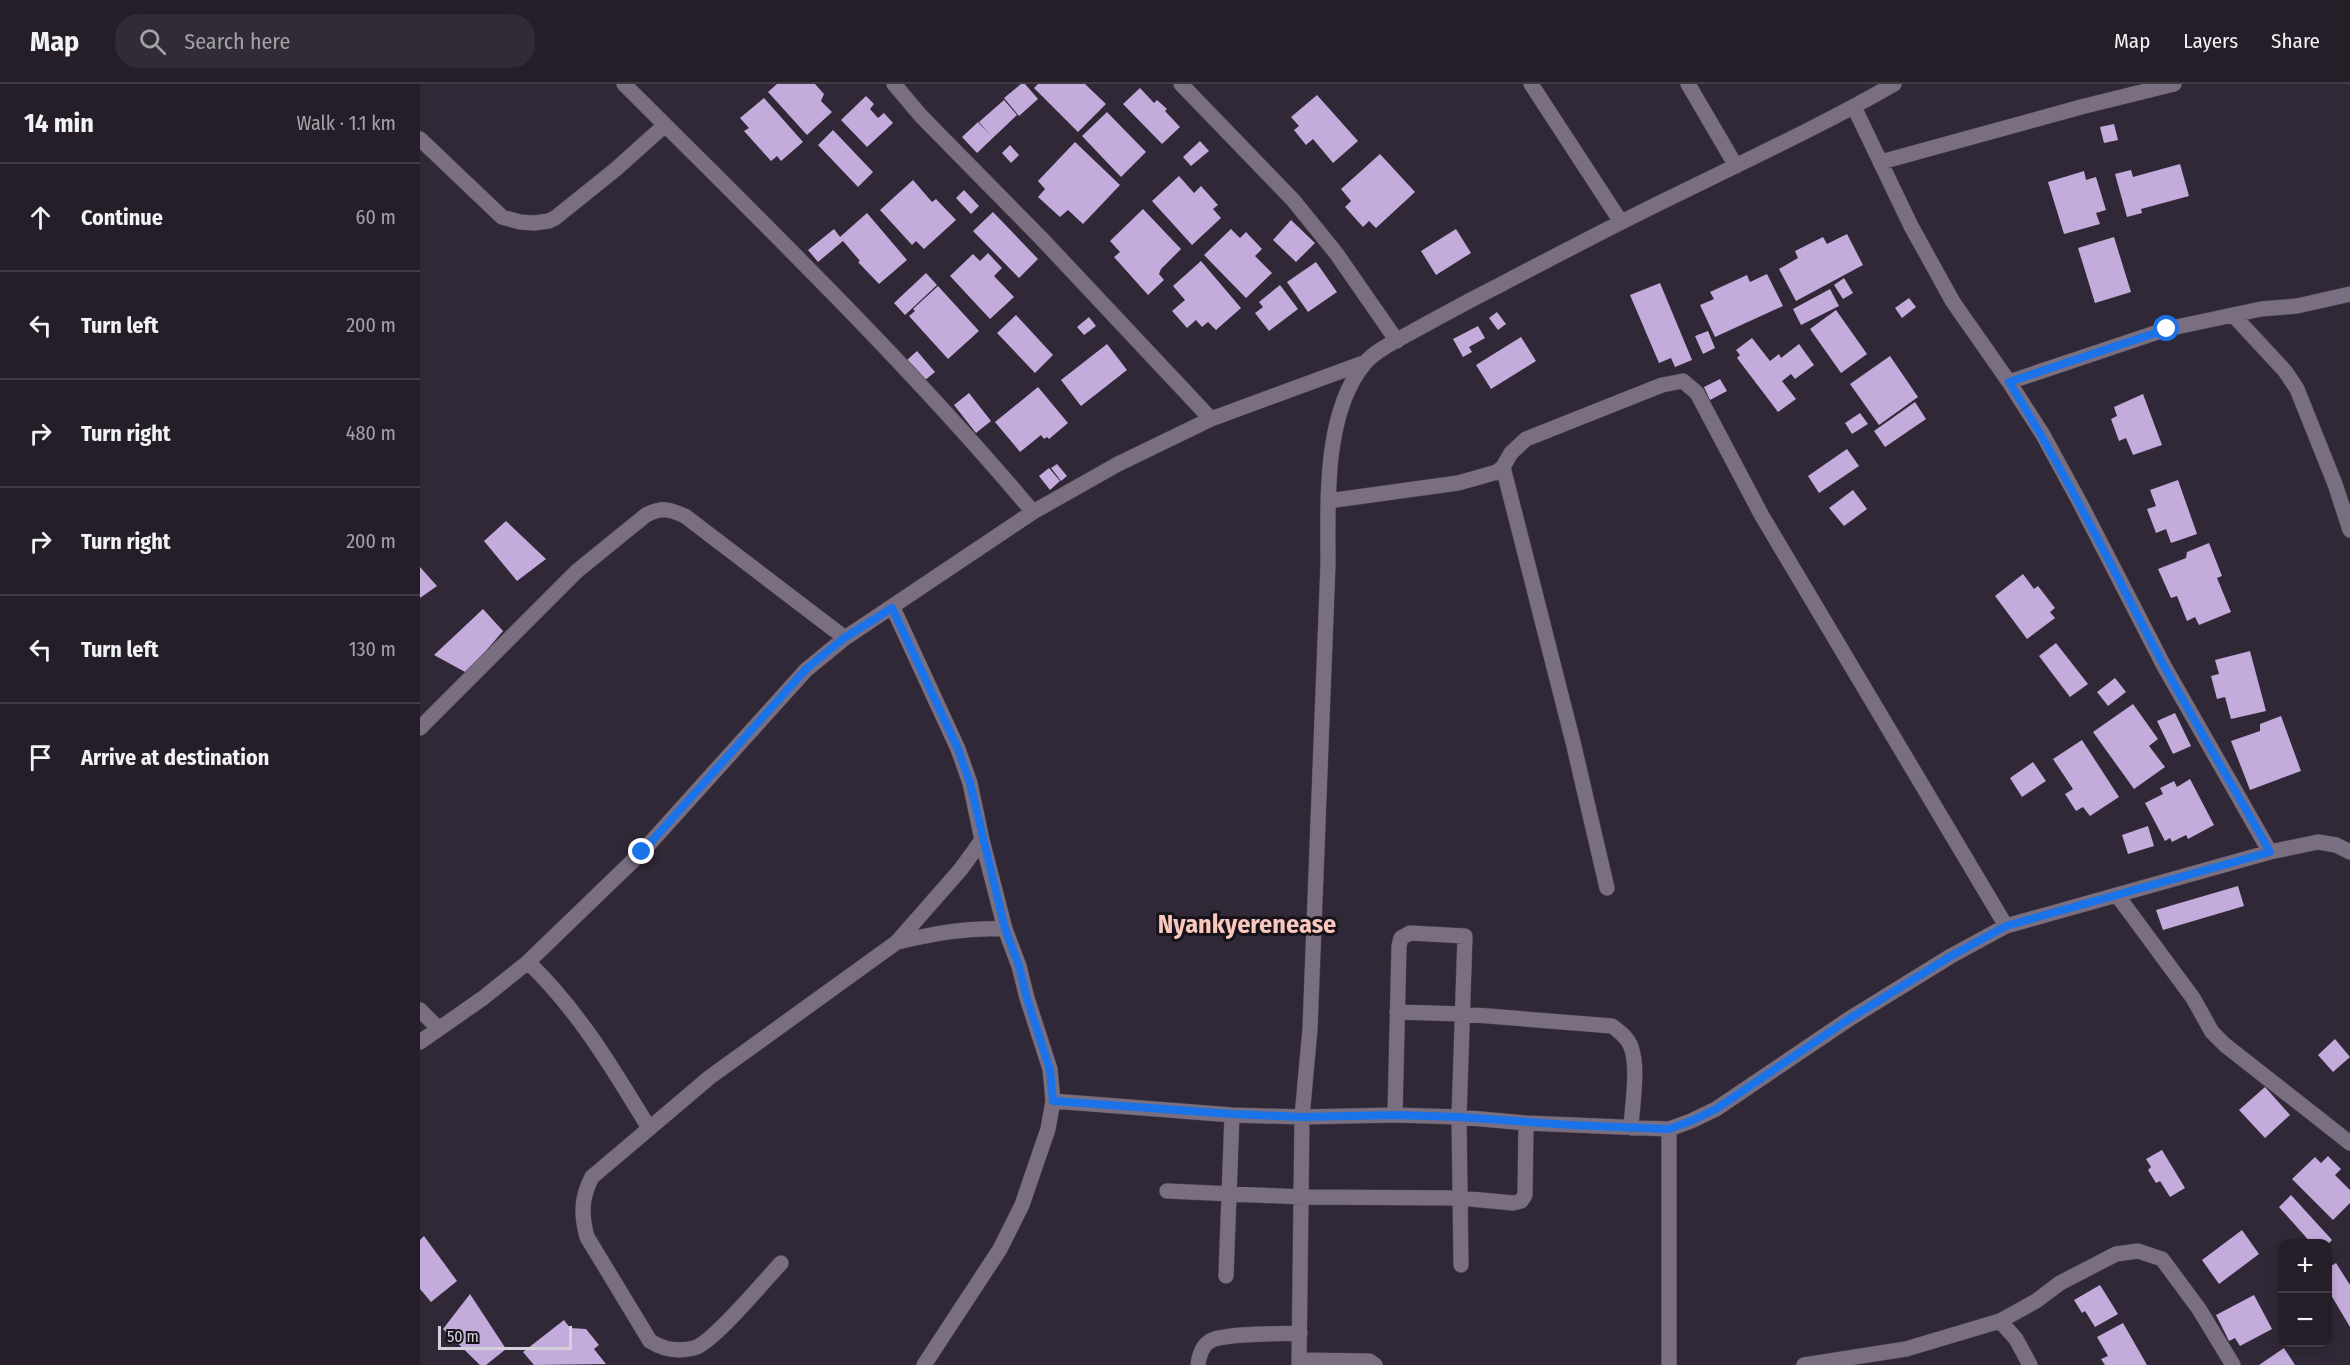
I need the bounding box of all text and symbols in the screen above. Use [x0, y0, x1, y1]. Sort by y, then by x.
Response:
search box [115, 14, 535, 68]
text: Map [30, 25, 79, 58]
icon: search [136, 25, 169, 58]
text: Search here [184, 28, 290, 55]
text: Map [2114, 28, 2150, 54]
text: Layers [2183, 28, 2238, 54]
text: Share [2271, 28, 2320, 54]
text: 14 min [24, 108, 94, 139]
text: Walk · 1.1 km [297, 111, 396, 135]
icon: ahead [24, 201, 57, 234]
text: Continue [81, 204, 163, 231]
text: 60 m [356, 205, 396, 229]
icon: left [24, 309, 57, 342]
text: Turn left [81, 312, 159, 339]
text: 200 m [346, 313, 396, 337]
route start [2153, 315, 2179, 341]
icon: right [24, 417, 57, 450]
text: Turn right [81, 420, 170, 447]
text: 480 m [346, 421, 396, 445]
icon: right [24, 525, 57, 558]
text: Turn right [81, 528, 170, 555]
text: 200 m [346, 529, 396, 553]
icon: left [24, 633, 57, 666]
text: Turn left [81, 636, 159, 663]
text: 130 m [349, 637, 396, 661]
icon: arrive [24, 741, 57, 774]
text: Arrive at destination [81, 744, 269, 771]
route end [628, 838, 654, 864]
district label: Nyankyerenease [1158, 909, 1336, 940]
map controls [2278, 1239, 2332, 1347]
button: + [2278, 1239, 2332, 1293]
button: − [2278, 1293, 2332, 1347]
scale bar [438, 1323, 572, 1350]
text: 50 m [447, 1327, 479, 1346]

